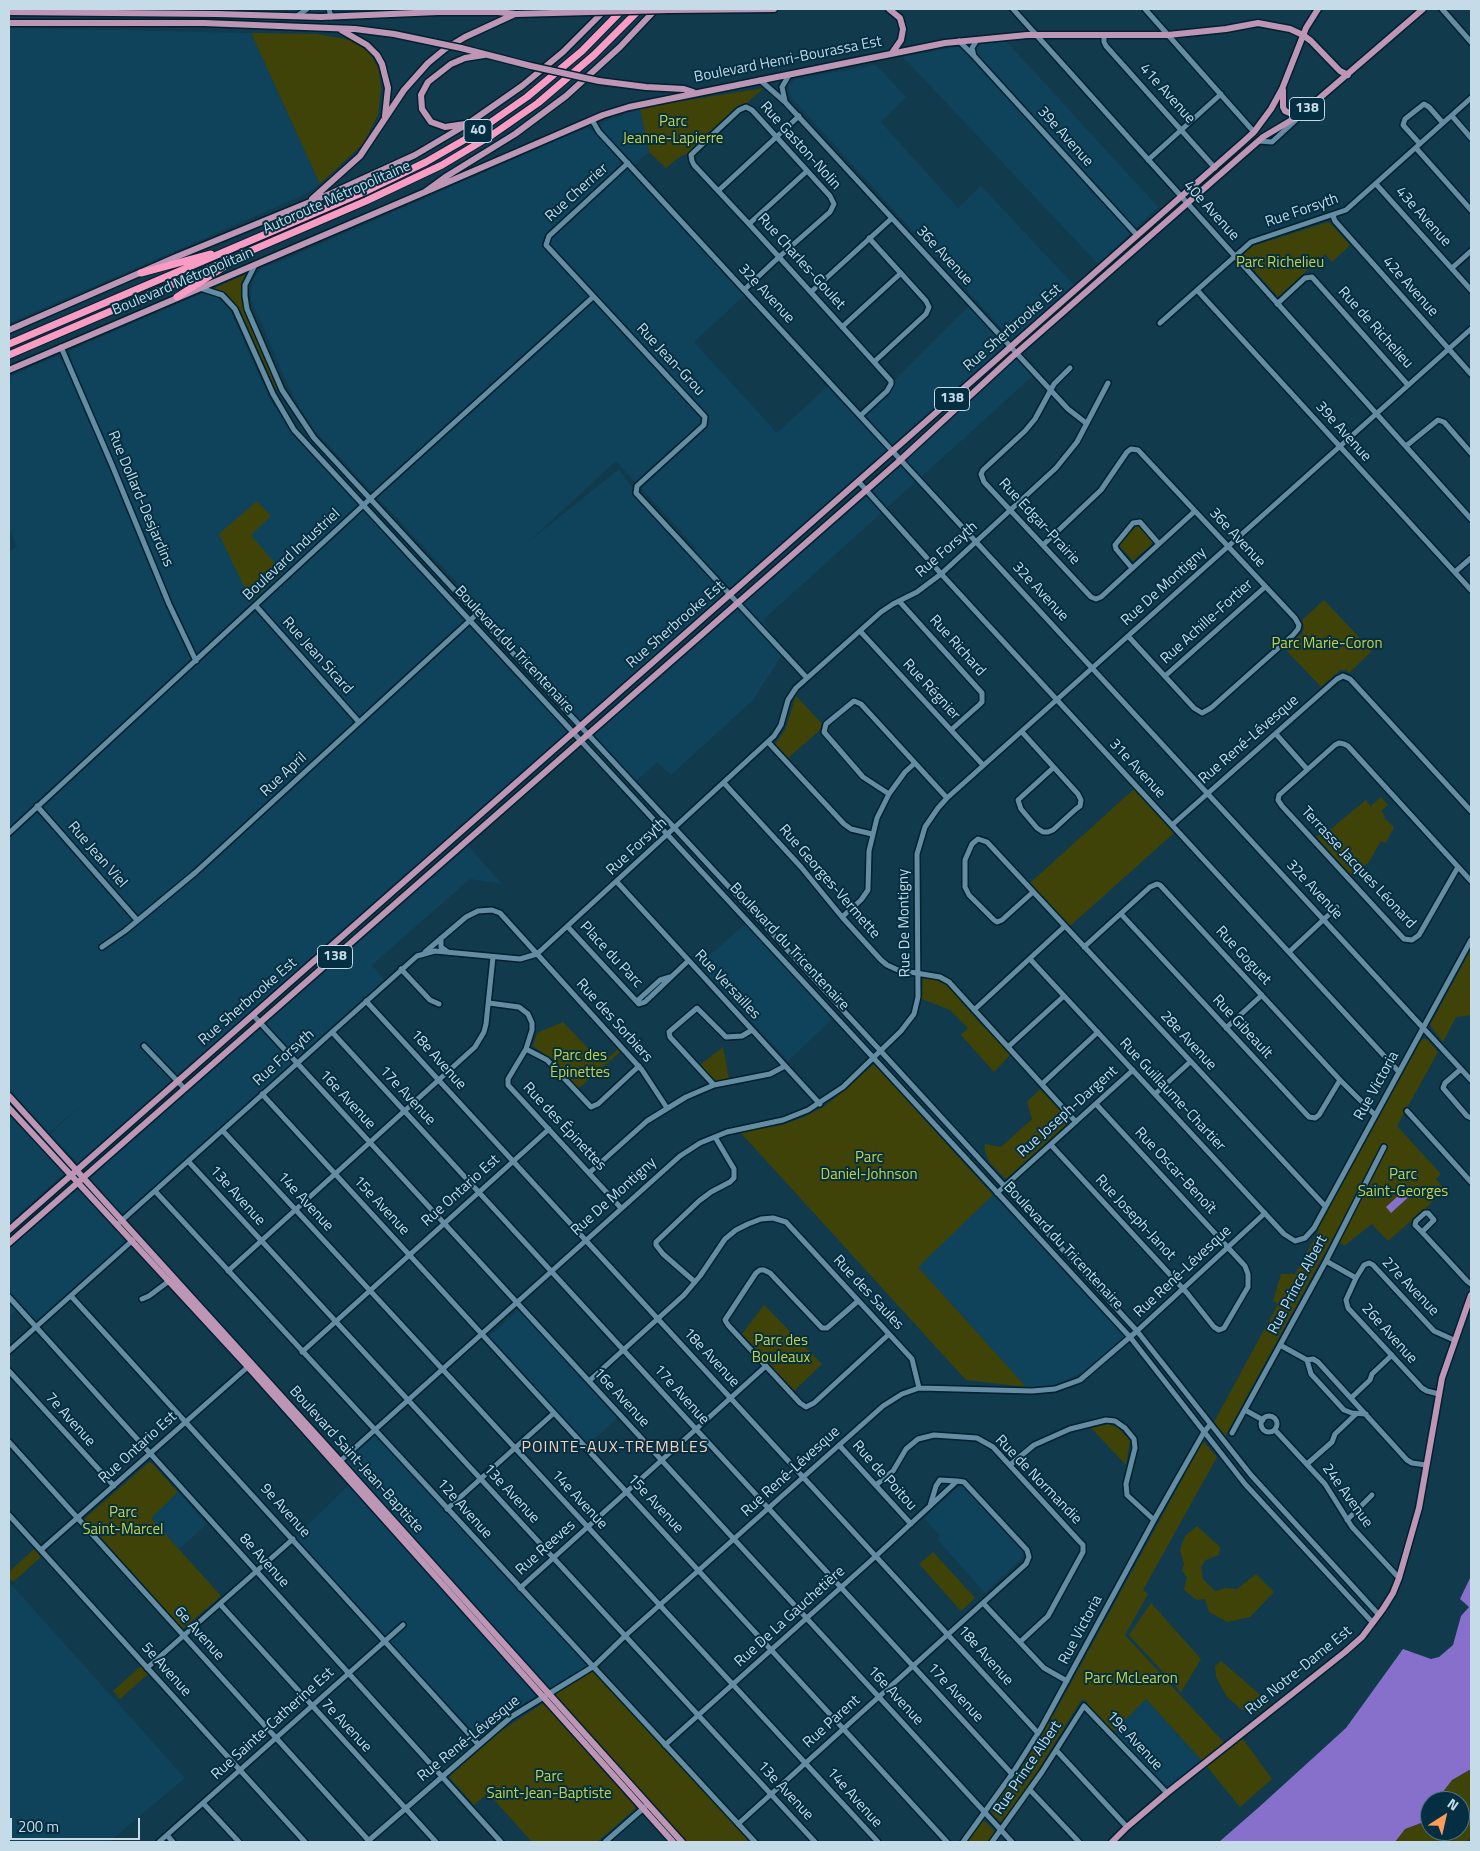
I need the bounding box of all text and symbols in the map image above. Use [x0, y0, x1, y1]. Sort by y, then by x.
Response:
street label: Boulevard Henri-Bourassa Est [693, 33, 883, 87]
street label: 41e Avenue [1135, 60, 1199, 128]
street label: Rue Gaston-Nolin [756, 98, 844, 194]
road number: 138 [1290, 98, 1324, 120]
street label: 39e Avenue [1033, 103, 1097, 171]
park label: Parc Jeanne-Lapierre [623, 113, 723, 148]
road number: 40 [464, 120, 492, 142]
street label: Autoroute Métropolitaine [260, 157, 414, 239]
street label: Rue Cherrier [542, 160, 612, 226]
street label: 40e Avenue [1179, 177, 1243, 245]
street label: 43e Avenue [1391, 183, 1455, 251]
street label: Rue Forsyth [1263, 190, 1341, 232]
street label: Rue Charles-Goulet [753, 210, 849, 314]
street label: 36e Avenue [912, 223, 976, 289]
street label: Boulevard Métropolitain [110, 244, 256, 320]
street label: 42e Avenue [1378, 253, 1442, 321]
park label: Parc Richelieu [1236, 254, 1324, 272]
street label: 32e Avenue [734, 261, 798, 327]
street label: Rue Sherbrooke Est [960, 280, 1066, 376]
street label: Rue de Richelieu [1334, 283, 1416, 373]
street label: Rue Jean-Grou [632, 320, 708, 400]
road number: 138 [934, 388, 970, 410]
street label: 39e Avenue [1311, 398, 1375, 466]
street label: Rue Dollard-Desjardins [103, 428, 177, 570]
street label: Rue Edgar-Prairie [994, 475, 1084, 569]
street label: Boulevard Industriel [240, 505, 344, 605]
street label: 36e Avenue [1205, 505, 1269, 571]
street label: Rue Forsyth [912, 518, 982, 582]
street label: Rue De Montigny [1118, 544, 1210, 630]
street label: 32e Avenue [1008, 559, 1072, 625]
street label: Rue Achille-Fortier [1157, 576, 1257, 668]
street label: Rue Sherbrooke Est [623, 577, 729, 673]
street label: Boulevard du Tricentenaire [450, 583, 578, 717]
street label: Rue Richard [925, 612, 989, 680]
street label: Rue Jean Sicard [278, 614, 356, 698]
park label: Parc Marie-Coron [1272, 635, 1382, 653]
street label: Rue Régnier [898, 656, 964, 724]
street label: Rue René-Lévesque [1195, 692, 1303, 788]
street label: 31e Avenue [1105, 736, 1169, 802]
street label: Rue April [257, 749, 311, 801]
street label: Terrasse Jacques Léonard [1297, 803, 1419, 933]
street label: Rue Forsyth [603, 814, 671, 880]
street label: Rue Jean Viel [63, 818, 131, 892]
street label: Rue Georges-Vermette [775, 821, 883, 943]
street label: 32e Avenue [1282, 857, 1346, 923]
street label: Rue De Montigny [895, 869, 915, 977]
street label: Boulevard du Tricentenaire [725, 880, 853, 1014]
street label: Place du Parc [576, 918, 646, 992]
street label: Rue Goguet [1211, 923, 1275, 989]
road number: 138 [318, 946, 352, 969]
street label: Rue Versailles [690, 947, 764, 1023]
street label: Rue Sherbrooke Est [195, 954, 301, 1050]
street label: Rue des Sorbiers [572, 976, 656, 1066]
street label: Rue Gibeault [1208, 992, 1276, 1062]
street label: 28e Avenue [1156, 1008, 1220, 1074]
street label: Rue Forsyth [250, 1026, 318, 1090]
street label: 18e Avenue [406, 1026, 470, 1094]
street label: Rue Guillaume-Chartier [1115, 1035, 1229, 1155]
park label: Parc des Épinettes [550, 1047, 610, 1082]
street label: Rue Victoria [1351, 1049, 1403, 1123]
street label: Rue Joseph-Dargent [1014, 1062, 1122, 1162]
street label: 17e Avenue [375, 1063, 439, 1129]
street label: 16e Avenue [315, 1067, 379, 1133]
street label: Rue des Épinettes [519, 1079, 609, 1175]
street label: Rue Oscar-Benoît [1130, 1124, 1220, 1218]
park label: Parc Daniel-Johnson [821, 1149, 917, 1184]
street label: Rue Ontario Est [418, 1151, 504, 1231]
street label: Rue De Montigny [568, 1154, 660, 1240]
street label: 13e Avenue [205, 1162, 269, 1230]
park label: Parc Saint-Georges [1358, 1166, 1448, 1201]
street label: 14e Avenue [273, 1169, 337, 1235]
street label: Rue Joseph-Janot [1091, 1172, 1179, 1264]
street label: 15e Avenue [349, 1173, 413, 1239]
street label: Boulevard du Tricentenaire [999, 1179, 1127, 1313]
street label: Rue René-Lévesque [1131, 1222, 1235, 1322]
street label: Rue Prince Albert [1264, 1233, 1332, 1337]
street label: Rue des Saules [829, 1252, 907, 1334]
street label: 27e Avenue [1378, 1254, 1442, 1320]
street label: 26e Avenue [1357, 1300, 1421, 1368]
street label: 18e Avenue [679, 1325, 743, 1391]
park label: Parc des Bouleaux [752, 1332, 810, 1367]
street label: 17e Avenue [649, 1361, 713, 1429]
street label: 16e Avenue [589, 1365, 653, 1431]
street label: Boulevard Saint-Jean-Baptiste [285, 1383, 427, 1537]
street label: 7e Avenue [41, 1389, 99, 1451]
street label: Rue Ontario Est [95, 1408, 181, 1488]
street label: Rue René-Lévesque [738, 1423, 844, 1521]
street label: Rue de Normandie [991, 1432, 1085, 1528]
street label: Rue de Poitou [848, 1437, 920, 1515]
district label: POINTE-AUX-TREMBLES [519, 1438, 711, 1458]
street label: 13e Avenue [479, 1461, 543, 1527]
street label: 24e Avenue [1318, 1461, 1376, 1531]
street label: 14e Avenue [547, 1467, 611, 1533]
street label: 15e Avenue [623, 1471, 687, 1537]
street label: 12e Avenue [432, 1475, 496, 1543]
street label: 9e Avenue [256, 1480, 314, 1542]
park label: Parc Saint-Marcel [82, 1504, 164, 1539]
street label: Rue Reeves [513, 1517, 579, 1579]
street label: 8e Avenue [235, 1530, 293, 1592]
street label: Rue De La Gauchetière [731, 1563, 849, 1671]
street label: Rue Victoria [1055, 1592, 1107, 1668]
street label: 6e Avenue [170, 1603, 228, 1665]
street label: 18e Avenue [953, 1622, 1017, 1690]
street label: Rue Notre-Dame Est [1242, 1623, 1356, 1719]
street label: 5e Avenue [137, 1639, 195, 1701]
street label: 17e Avenue [923, 1660, 987, 1726]
street label: 16e Avenue [863, 1663, 927, 1729]
street label: Rue Sainte-Catherine Est [208, 1664, 338, 1784]
park label: Parc McLearon [1084, 1670, 1178, 1688]
street label: Rue René-Lévesque [414, 1692, 524, 1786]
street label: Rue Parent [800, 1692, 864, 1752]
street label: 7e Avenue [317, 1696, 375, 1756]
street label: 19e Avenue [1102, 1708, 1166, 1774]
street label: Rue Prince Albert [990, 1718, 1066, 1818]
street label: 13e Avenue [753, 1758, 817, 1824]
street label: 14e Avenue [822, 1764, 886, 1832]
park label: Parc Saint-Jean-Baptiste [487, 1768, 611, 1803]
north arrow [1420, 1791, 1470, 1841]
text: N [1443, 1793, 1463, 1816]
scale bar [12, 1808, 142, 1840]
text: 200 m [18, 1815, 59, 1838]

